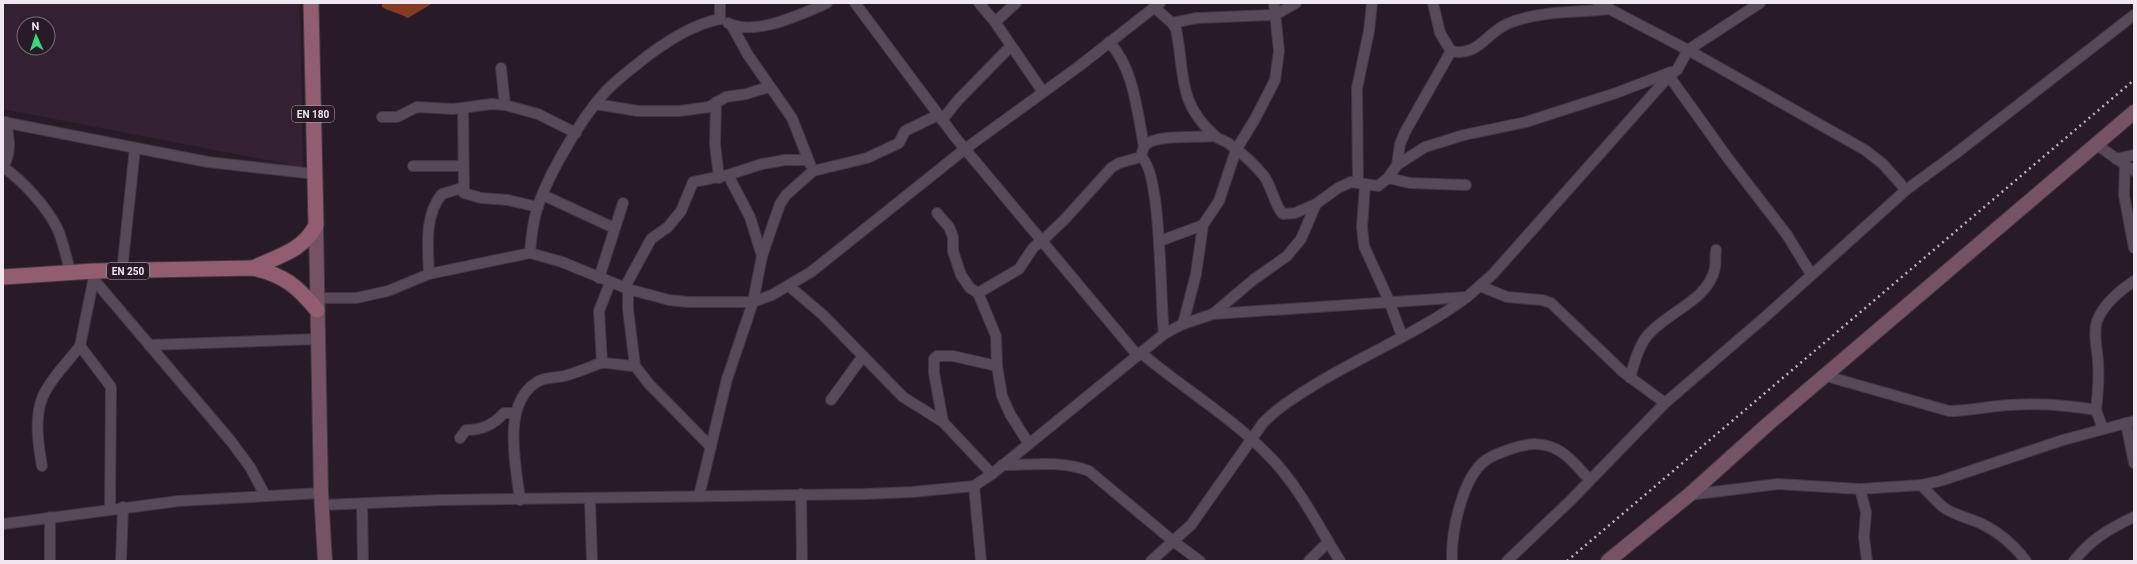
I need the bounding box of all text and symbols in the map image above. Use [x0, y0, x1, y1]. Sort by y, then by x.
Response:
north arrow [16, 16, 56, 56]
text: N [31, 20, 40, 33]
road number: EN 180 [292, 106, 334, 122]
road number: EN 250 [107, 263, 149, 279]

